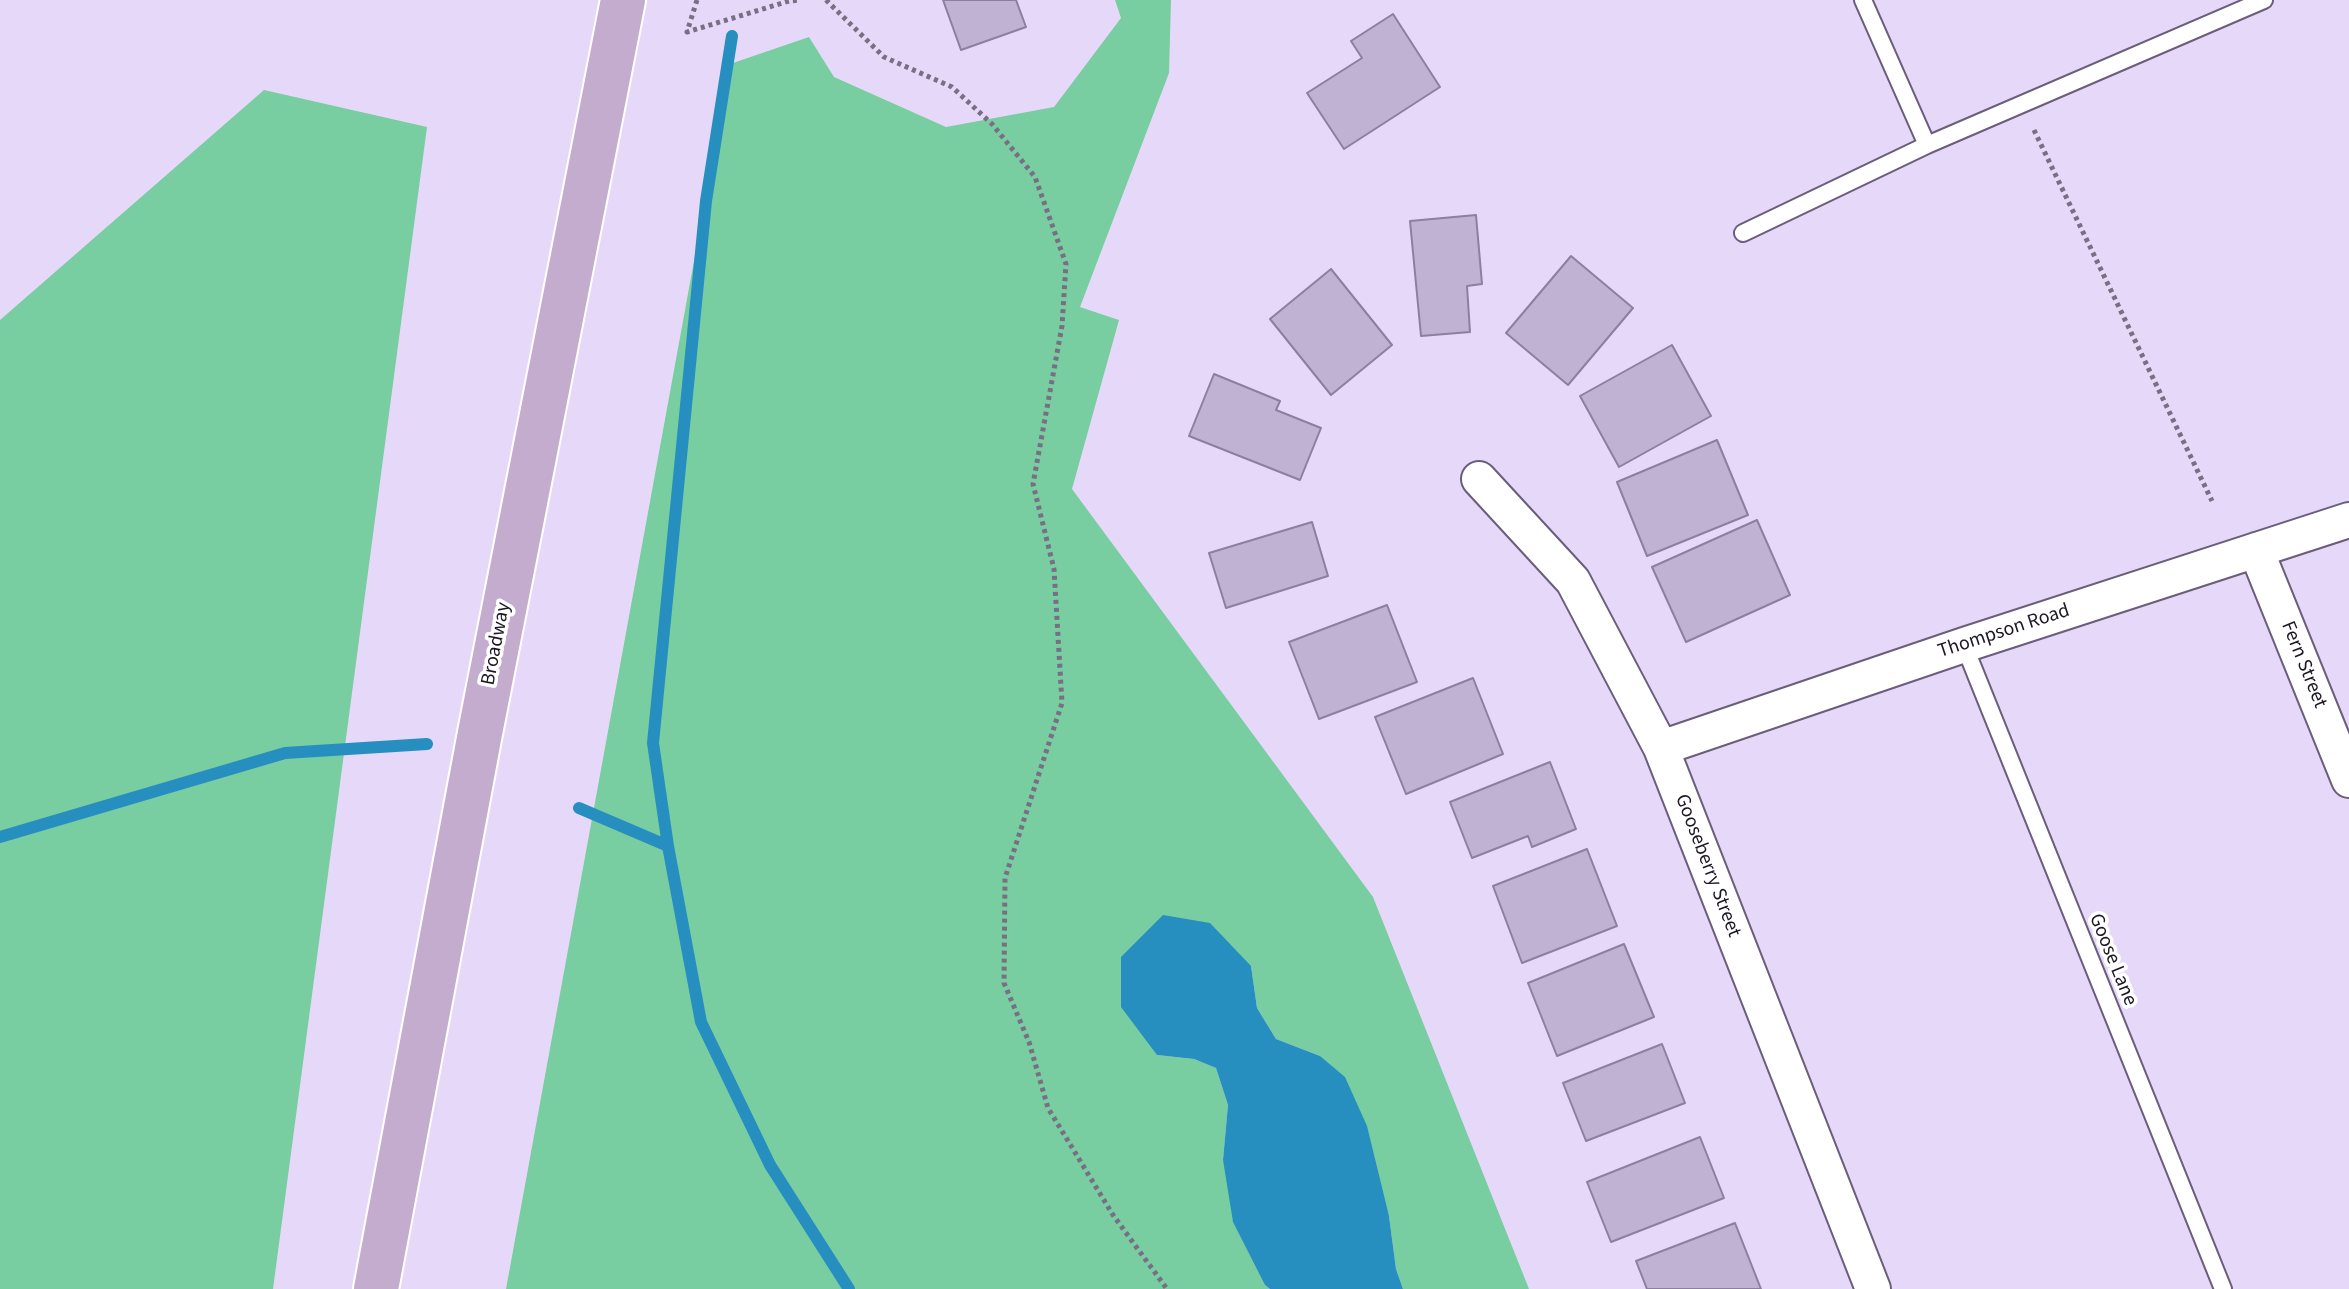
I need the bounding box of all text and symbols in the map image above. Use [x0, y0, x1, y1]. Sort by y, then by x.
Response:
street label: Thompson Road [1935, 599, 2073, 665]
street label: Broadway [477, 601, 517, 687]
street label: Fern Street [2275, 618, 2331, 712]
street label: Gooseberry Street [1669, 791, 1745, 941]
street label: Goose Lane [2083, 911, 2141, 1009]

